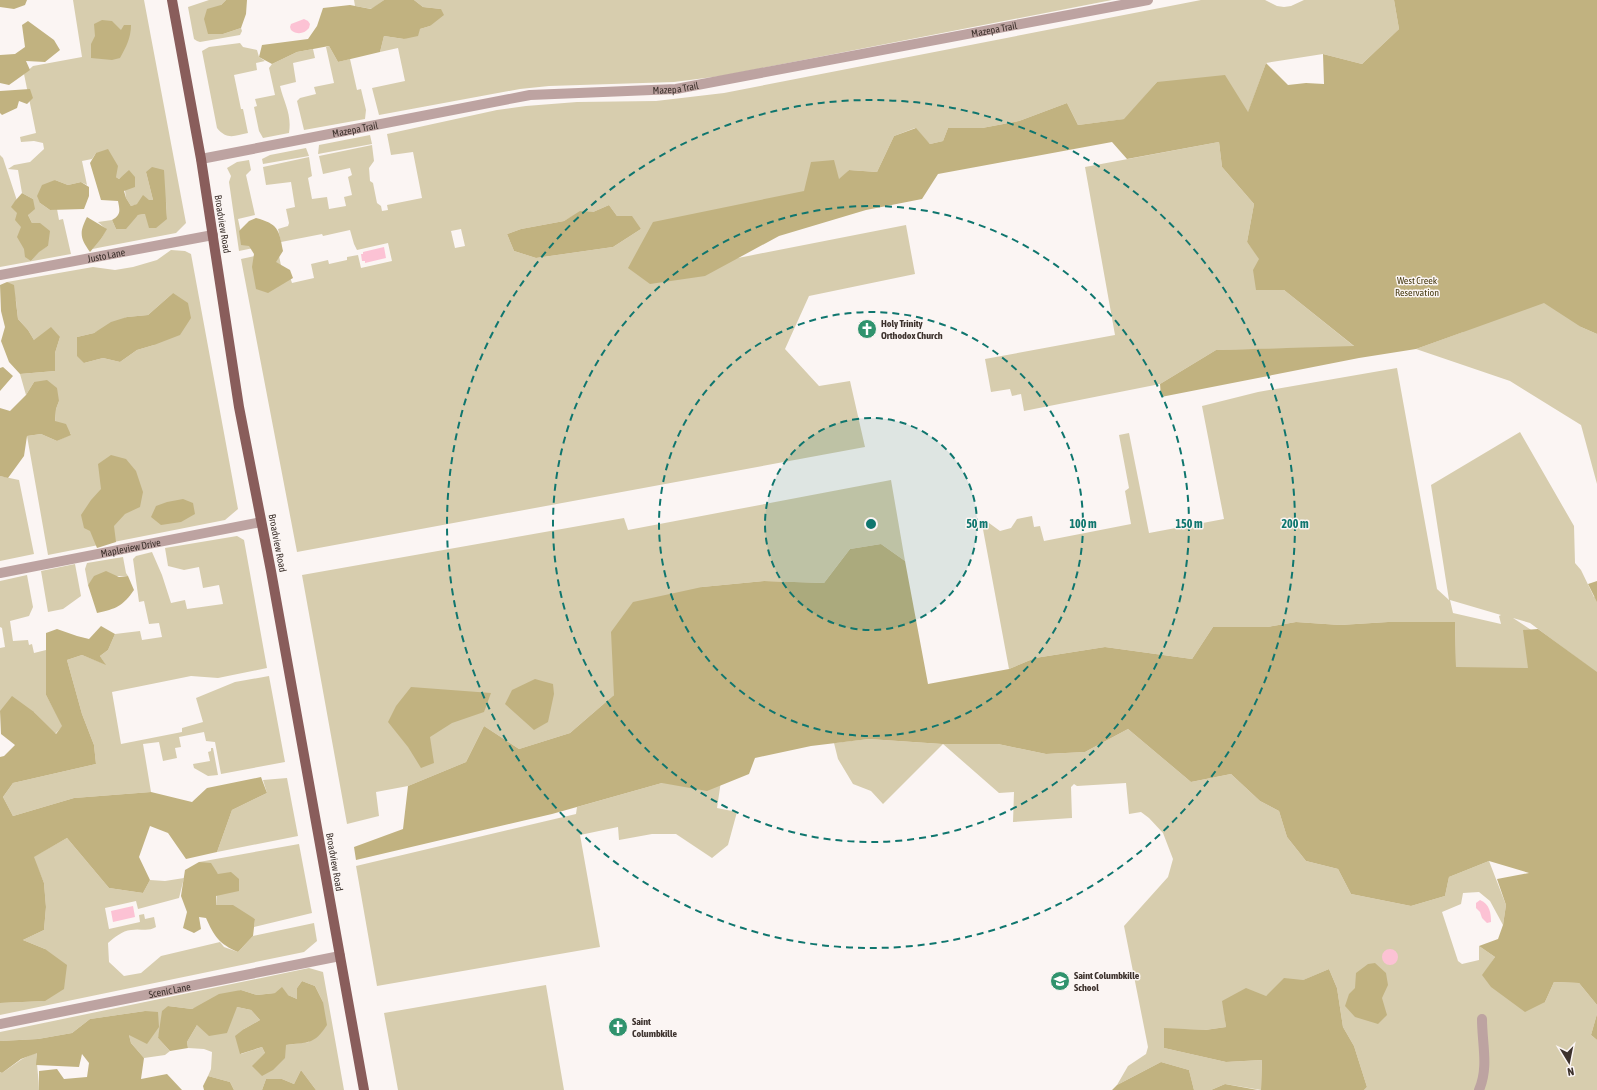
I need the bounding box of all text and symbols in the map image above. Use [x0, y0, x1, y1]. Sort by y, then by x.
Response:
street label: Mazepa Trail [970, 20, 1018, 39]
street label: Mazepa Trail [652, 80, 700, 96]
street label: Mazepa Trail [331, 120, 379, 139]
street label: Broadview Road [212, 194, 233, 254]
street label: Justo Lane [86, 247, 127, 265]
park label: West Creek Reservation [1395, 275, 1439, 298]
church icon: Holy Trinity Orthodox Church [856, 318, 878, 340]
place label: Holy Trinity Orthodox Church [881, 318, 943, 341]
street label: Broadview Road [266, 513, 289, 573]
centre of rings [864, 517, 878, 531]
text: 50 m [966, 517, 988, 531]
text: 100 m [1069, 517, 1097, 531]
text: 150 m [1175, 517, 1203, 531]
text: 200 m [1281, 517, 1309, 531]
street label: Mapleview Drive [100, 537, 162, 559]
street label: Broadview Road [324, 832, 345, 892]
school or university icon: Saint Columbkille School [1049, 970, 1071, 992]
place label: Saint Columbkille School [1074, 970, 1140, 993]
street label: Scenic Lane [148, 981, 192, 1000]
church icon: Saint Columbkille [607, 1016, 629, 1038]
place label: Saint Columbkille [632, 1016, 677, 1039]
north arrow [1549, 1042, 1589, 1082]
text: N [1566, 1065, 1575, 1078]

